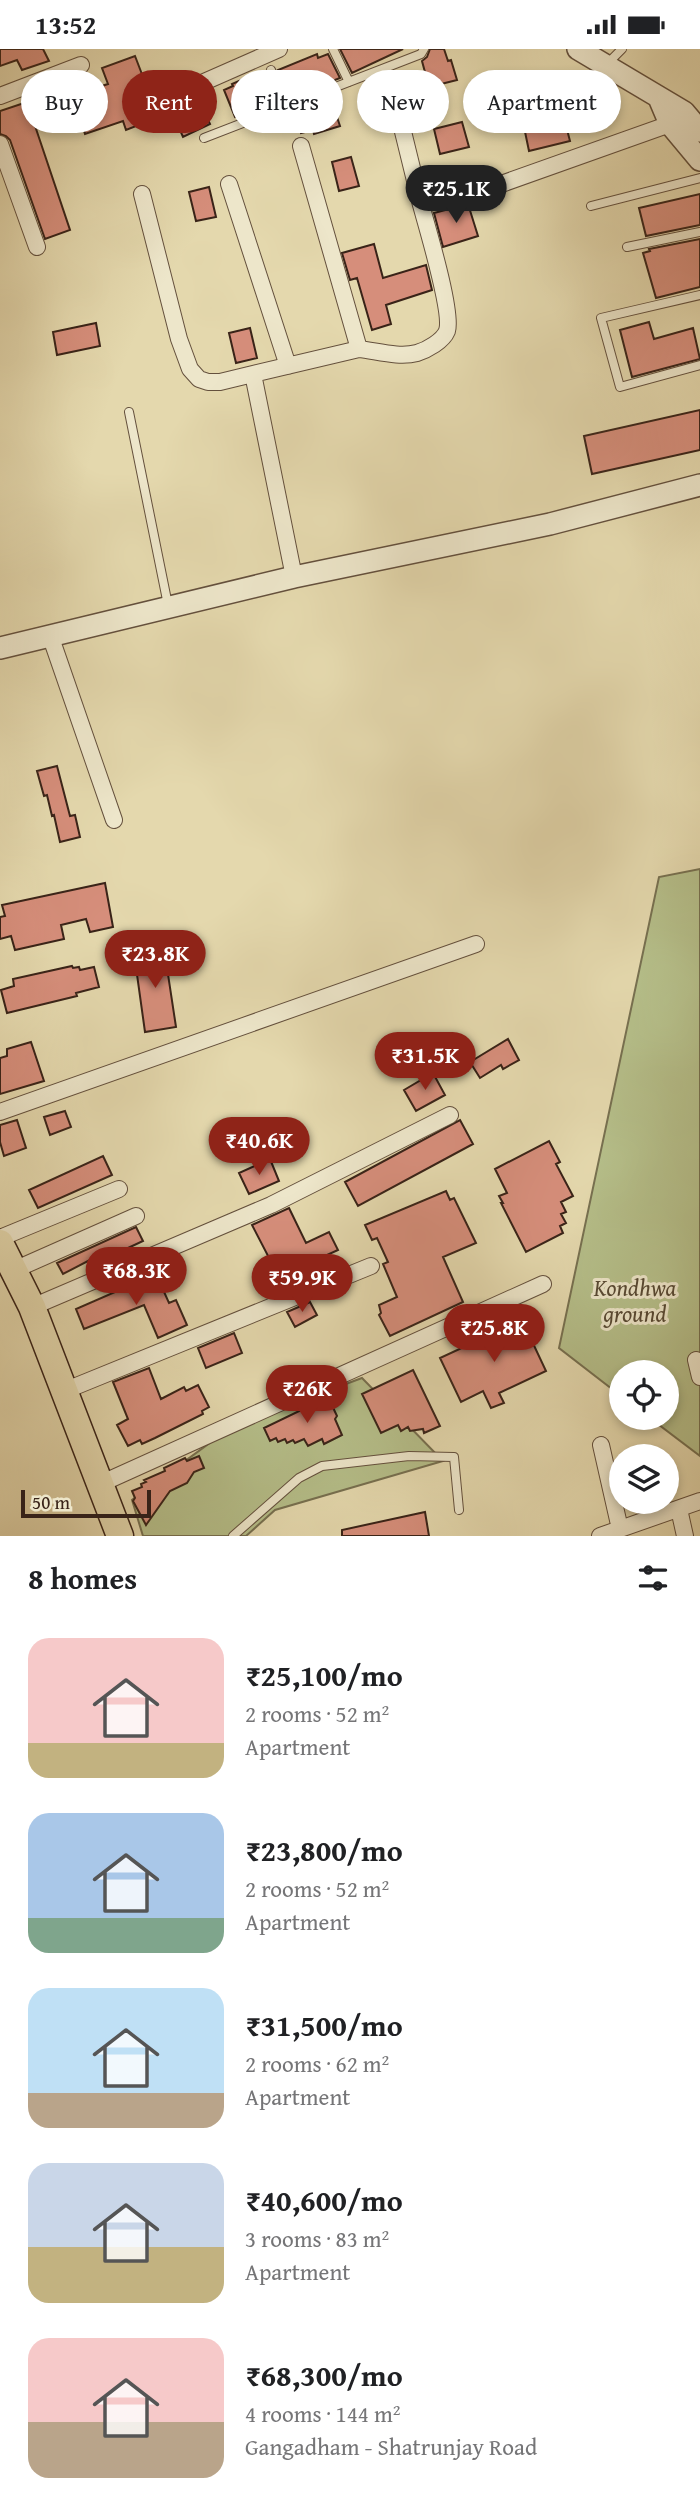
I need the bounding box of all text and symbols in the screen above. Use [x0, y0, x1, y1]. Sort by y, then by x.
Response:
text: 13:52 [35, 5, 96, 44]
chip: Buy [21, 70, 108, 133]
chip: Rent [122, 70, 217, 133]
chip: Filters [231, 70, 343, 133]
chip: New [357, 70, 449, 133]
chip: Apartment [463, 70, 621, 133]
pin: ₹25.1K [399, 165, 513, 225]
text: ₹25.1K [422, 171, 490, 204]
pin: ₹23.8K [98, 930, 212, 990]
text: ₹23.8K [121, 936, 189, 969]
pin: ₹31.5K [368, 1033, 482, 1092]
text: ₹31.5K [391, 1038, 459, 1071]
pin: ₹40.6K [202, 1117, 316, 1177]
text: ₹40.6K [225, 1123, 293, 1156]
pin: ₹68.3K [79, 1247, 193, 1307]
text: ₹68.3K [102, 1253, 170, 1286]
pin: ₹59.9K [245, 1255, 359, 1314]
text: ₹59.9K [268, 1260, 336, 1293]
park label: Kondhwa ground [593, 1271, 677, 1330]
pin: ₹25.8K [437, 1305, 551, 1364]
text: ₹25.8K [460, 1310, 528, 1343]
map controls [609, 1360, 679, 1514]
button: locate [609, 1360, 679, 1430]
pin: ₹26K [266, 1365, 348, 1425]
text: ₹26K [282, 1371, 332, 1404]
button: layers [609, 1444, 679, 1514]
scale bar [21, 1487, 150, 1519]
text: 50 m [32, 1488, 70, 1516]
text: 8 homes [28, 1556, 137, 1600]
icon: filters [634, 1559, 672, 1597]
text: ₹25,100/mo [245, 1653, 403, 1697]
icon: home [84, 1666, 168, 1750]
text: 2 rooms · 52 m² [245, 1697, 389, 1730]
text: Apartment [245, 1730, 350, 1763]
text: ₹23,800/mo [245, 1828, 403, 1872]
icon: home [84, 1841, 168, 1925]
text: 2 rooms · 52 m² [245, 1872, 389, 1905]
text: Apartment [245, 1905, 350, 1938]
text: ₹31,500/mo [245, 2003, 403, 2047]
icon: home [84, 2016, 168, 2100]
text: 2 rooms · 62 m² [245, 2047, 389, 2080]
text: Apartment [245, 2080, 350, 2113]
text: ₹40,600/mo [245, 2178, 403, 2222]
icon: home [84, 2191, 168, 2275]
text: 3 rooms · 83 m² [245, 2222, 389, 2255]
text: Apartment [245, 2255, 350, 2288]
text: ₹68,300/mo [245, 2353, 403, 2397]
icon: home [84, 2366, 168, 2450]
text: 4 rooms · 144 m² [245, 2397, 400, 2430]
text: Gangadham - Shatrunjay Road [245, 2430, 537, 2463]

